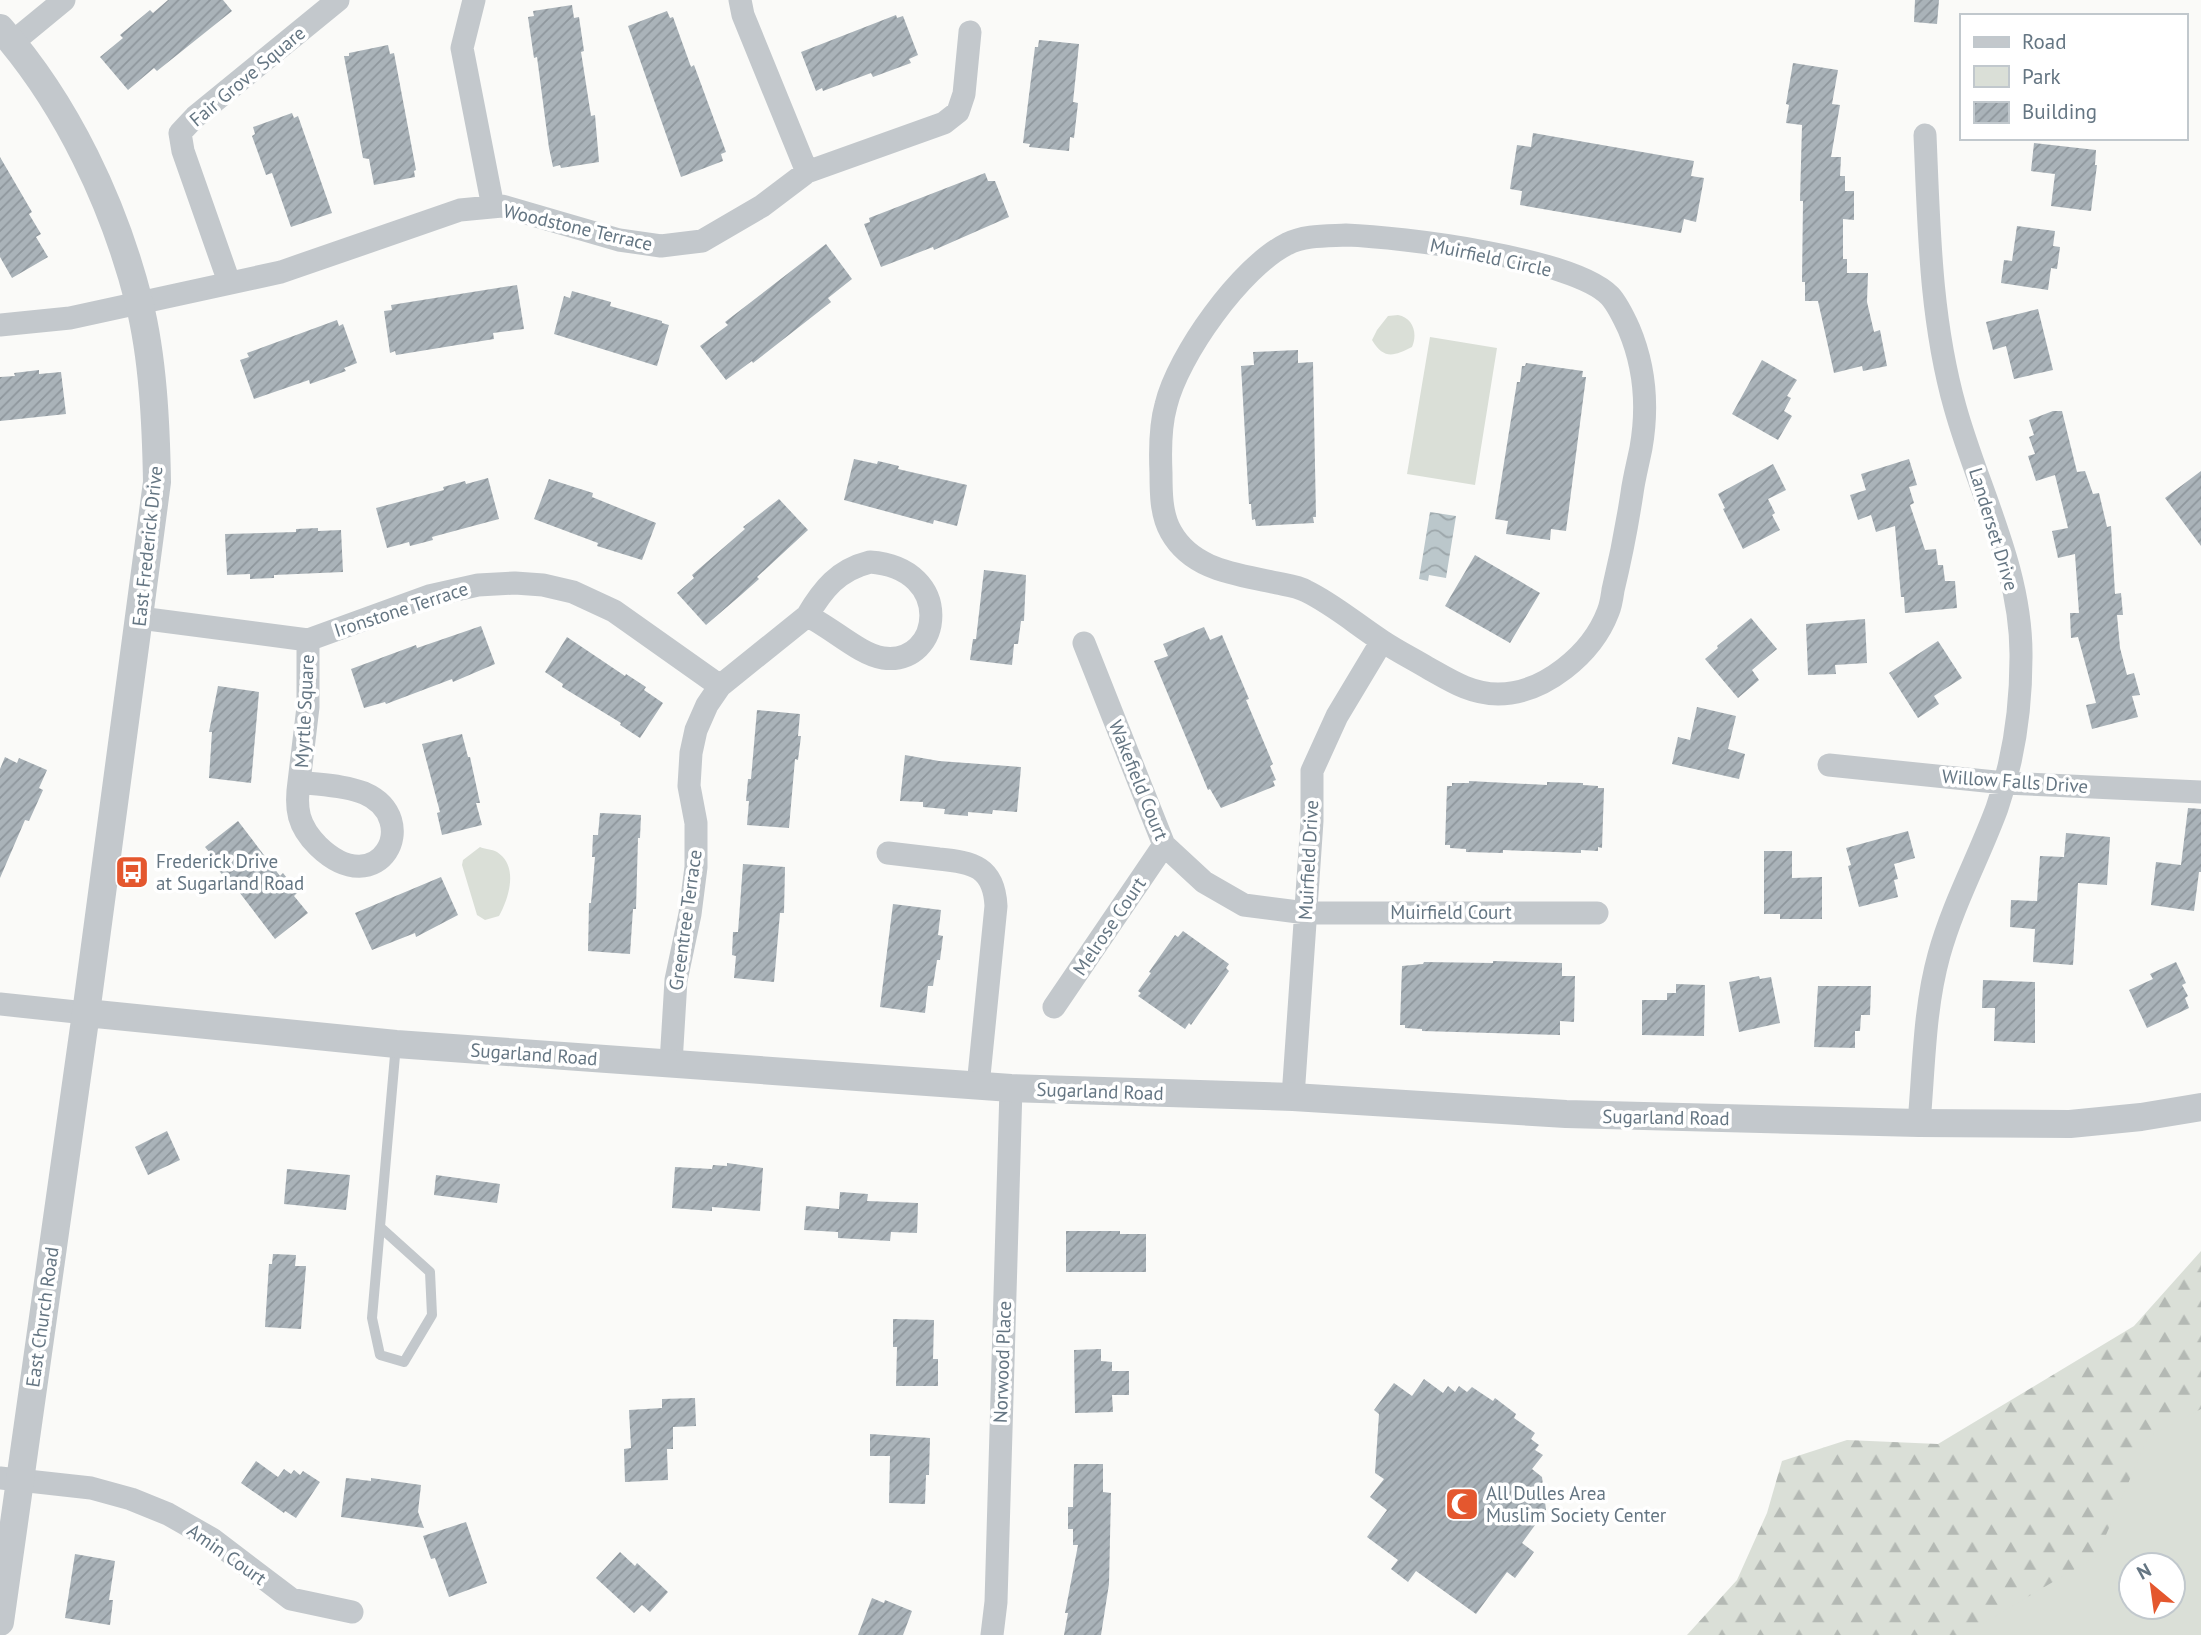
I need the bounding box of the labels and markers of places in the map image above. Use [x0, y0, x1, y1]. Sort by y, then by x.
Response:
place label: Frederick Drive at Sugarland Road [156, 849, 304, 895]
bus stop icon: Frederick Drive at Sugarland Road [113, 853, 151, 891]
place label: All Dulles Area Muslim Society Center [1486, 1481, 1667, 1527]
mosque icon: All Dulles Area Muslim Society Center [1443, 1485, 1481, 1523]

